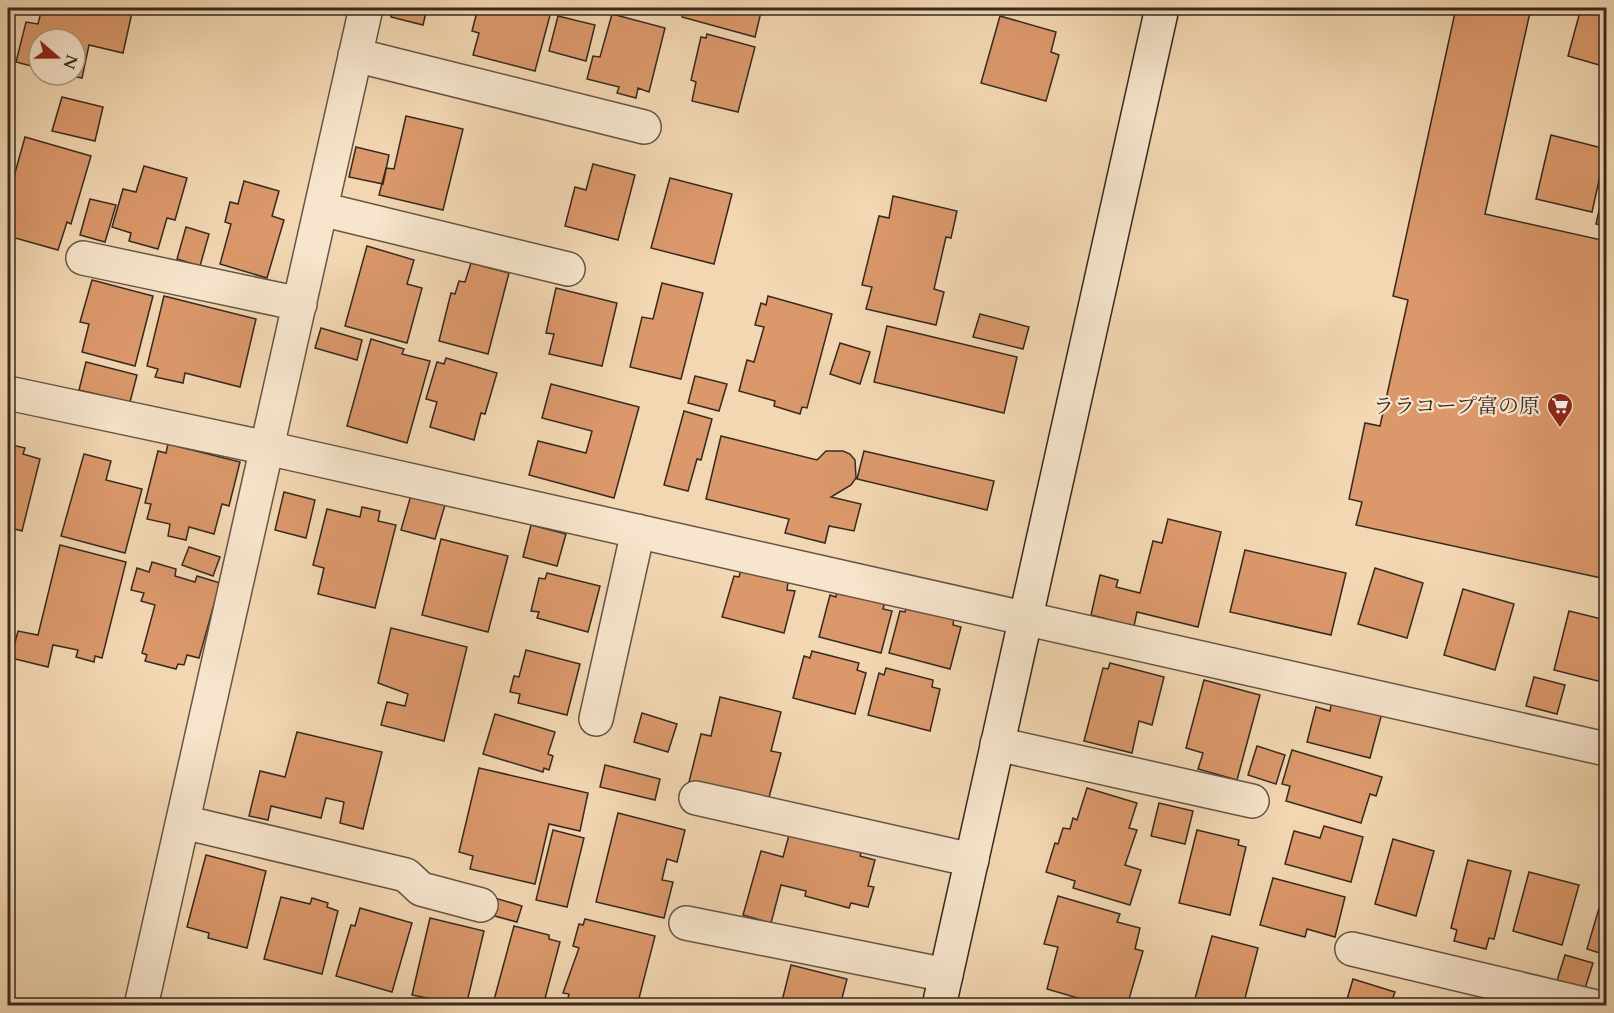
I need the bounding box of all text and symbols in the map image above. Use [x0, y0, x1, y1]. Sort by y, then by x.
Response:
north arrow [27, 27, 87, 87]
text: N [57, 51, 83, 72]
supermarket icon: ララコープ富の原 [1545, 391, 1575, 429]
place label: ララコープ富の原 [1373, 392, 1540, 421]

